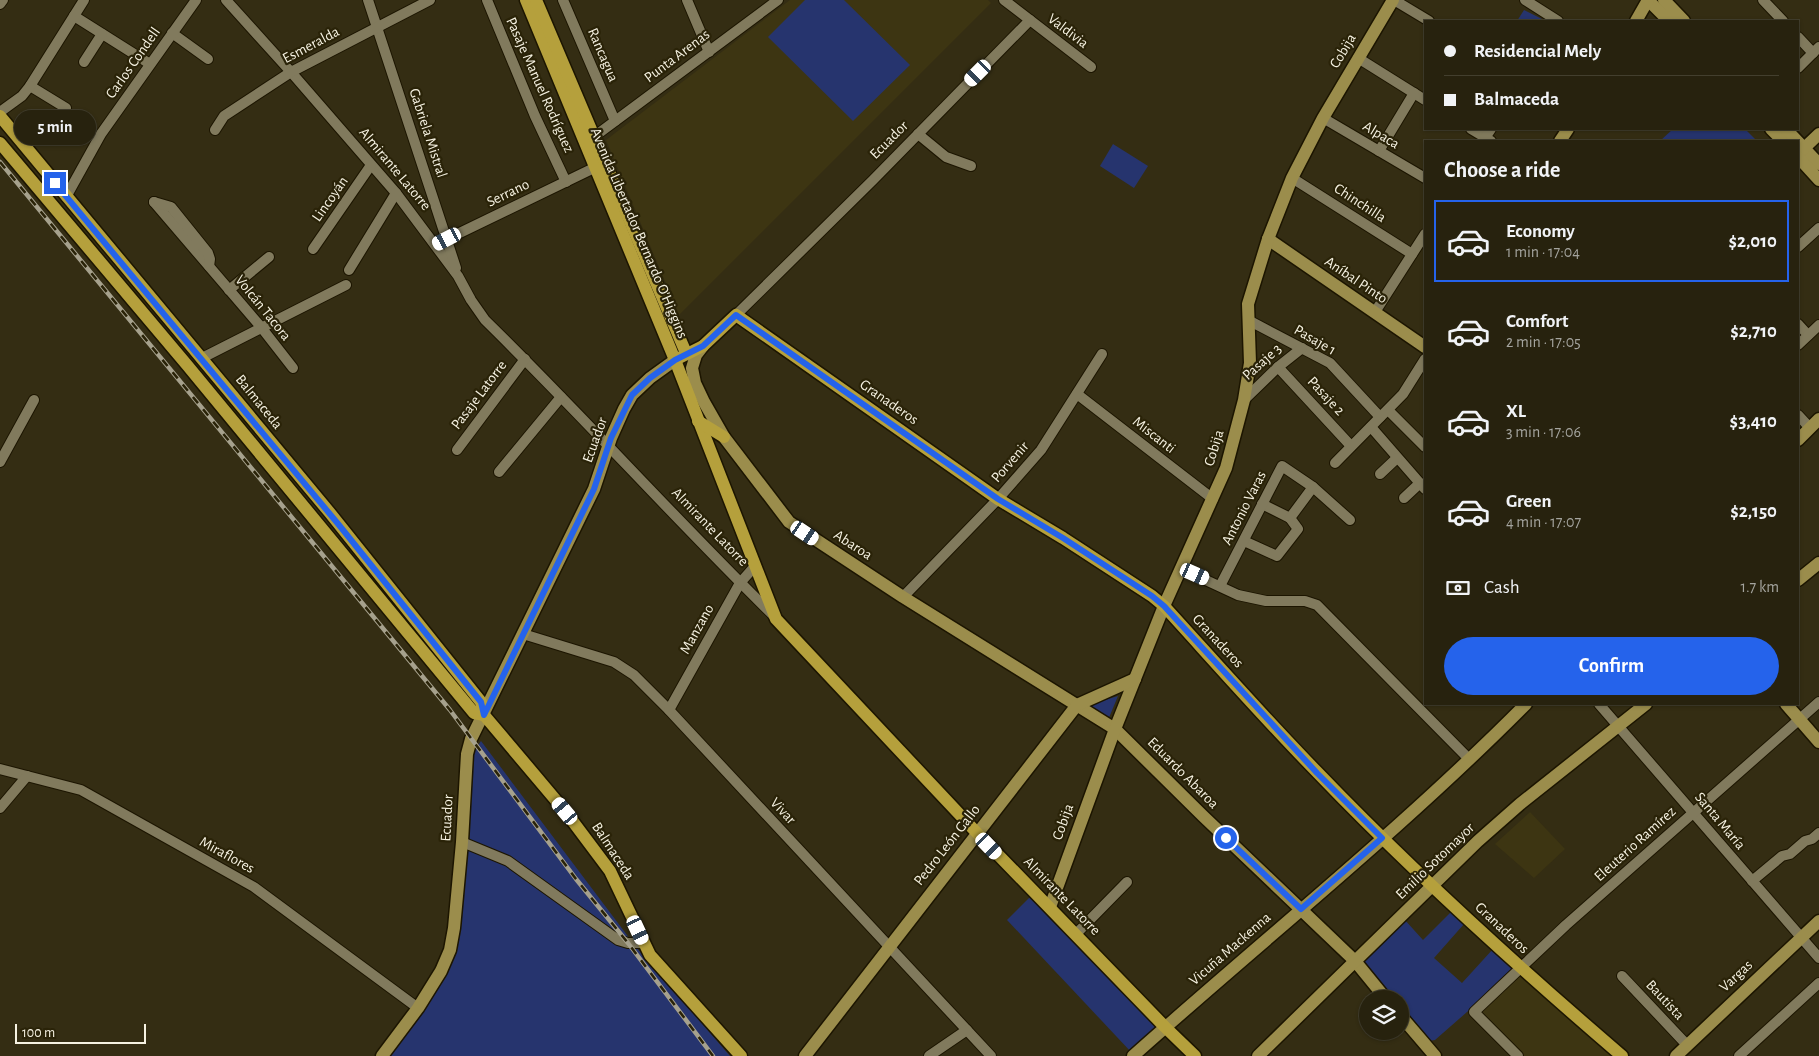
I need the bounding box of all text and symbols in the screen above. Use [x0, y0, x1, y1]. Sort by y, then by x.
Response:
street label: Valdivia [1045, 11, 1091, 51]
street label: Pasaje Manuel Rodríguez [503, 15, 577, 155]
street label: Esmeralda [280, 24, 342, 66]
street label: Carlos Condell [103, 25, 163, 101]
street label: Rancagua [585, 26, 621, 84]
street label: Punta Arenas [642, 27, 712, 85]
street label: Cobija [1327, 31, 1359, 71]
text: Residencial Mely [1474, 42, 1601, 61]
car [962, 57, 993, 89]
street label: Gabriela Mistral [407, 86, 449, 180]
text: Balmaceda [1474, 90, 1559, 109]
callout: 5 min [14, 110, 96, 146]
street label: Ecuador [867, 118, 911, 162]
street label: Alpaca [1360, 118, 1402, 152]
text: 5 min [38, 119, 72, 135]
street label: Almirante Latorre [356, 125, 434, 213]
street label: Avenida Libertador Bernardo O'Higgins [588, 126, 690, 340]
text: Choose a ride [1444, 159, 1560, 181]
route end [44, 172, 66, 194]
street label: Lincoyán [309, 174, 351, 224]
street label: Serrano [484, 176, 532, 210]
street label: Chinchilla [1331, 181, 1389, 225]
icon: car [1446, 219, 1491, 264]
text: Economy [1506, 222, 1575, 241]
car [430, 226, 463, 252]
text: $2,010 [1729, 232, 1777, 251]
text: 1 min · 17:04 [1506, 244, 1580, 260]
street label: Aníbal Pinto [1322, 254, 1390, 306]
street label: Volcán Tacora [232, 272, 294, 344]
icon: car [1446, 309, 1491, 354]
text: Comfort [1506, 312, 1568, 331]
street label: Pasaje 1 [1292, 322, 1338, 358]
text: $2,710 [1730, 322, 1777, 341]
text: 2 min · 17:05 [1506, 334, 1581, 350]
street label: Pasaje 3 [1240, 341, 1284, 383]
street label: Pasaje Latorre [448, 358, 510, 432]
street label: Balmaceda [233, 372, 285, 432]
street label: Pasaje 2 [1304, 374, 1348, 418]
street label: Granaderos [857, 377, 921, 427]
icon: car [1446, 399, 1491, 444]
text: XL [1506, 402, 1526, 421]
text: $3,410 [1730, 412, 1777, 431]
street label: Miscanti [1130, 414, 1178, 456]
street label: Ecuador [580, 415, 610, 465]
text: 3 min · 17:06 [1506, 424, 1581, 440]
street label: Cobija [1201, 428, 1227, 468]
street label: Porvenir [988, 439, 1032, 485]
street label: Antonio Varas [1219, 469, 1269, 547]
street label: Almirante Latorre [669, 485, 751, 569]
icon: car [1446, 489, 1491, 534]
text: Green [1506, 492, 1552, 511]
text: $2,150 [1730, 502, 1777, 521]
text: 4 min · 17:07 [1506, 514, 1581, 530]
car [788, 518, 821, 548]
street label: Abaroa [831, 527, 875, 563]
car [1178, 561, 1211, 587]
icon: cash [1444, 574, 1472, 602]
text: Cash [1484, 578, 1520, 597]
text: 1.7 km [1740, 579, 1779, 595]
street label: Manzano [677, 602, 717, 656]
street label: Granaderos [1190, 611, 1246, 671]
button: Confirm [1444, 637, 1779, 695]
street label: Eduardo Abaroa [1145, 735, 1221, 811]
street label: Santa María [1692, 790, 1748, 852]
street label: Ecuador [438, 794, 456, 842]
car [549, 795, 580, 827]
street label: Vivar [767, 795, 799, 827]
street label: Pedro León Gallo [911, 802, 983, 888]
street label: Cobija [1050, 802, 1076, 842]
street label: Eleuterio Ramírez [1591, 804, 1679, 884]
street label: Balmaceda [589, 820, 637, 882]
street label: Emilio Sotomayor [1393, 820, 1477, 902]
route start [1215, 827, 1237, 849]
car [973, 830, 1004, 862]
street label: Miraflores [197, 834, 257, 876]
street label: Almirante Latorre [1021, 854, 1103, 938]
street label: Granaderos [1472, 900, 1532, 956]
street label: Vicuña Mackenna [1186, 910, 1274, 988]
car [624, 913, 651, 947]
street label: Vargas [1717, 957, 1755, 995]
street label: Bautista [1643, 977, 1687, 1023]
map controls [1359, 990, 1409, 1040]
button: layers [1359, 990, 1409, 1040]
scale bar [15, 1021, 146, 1044]
text: 100 m [22, 1026, 55, 1040]

